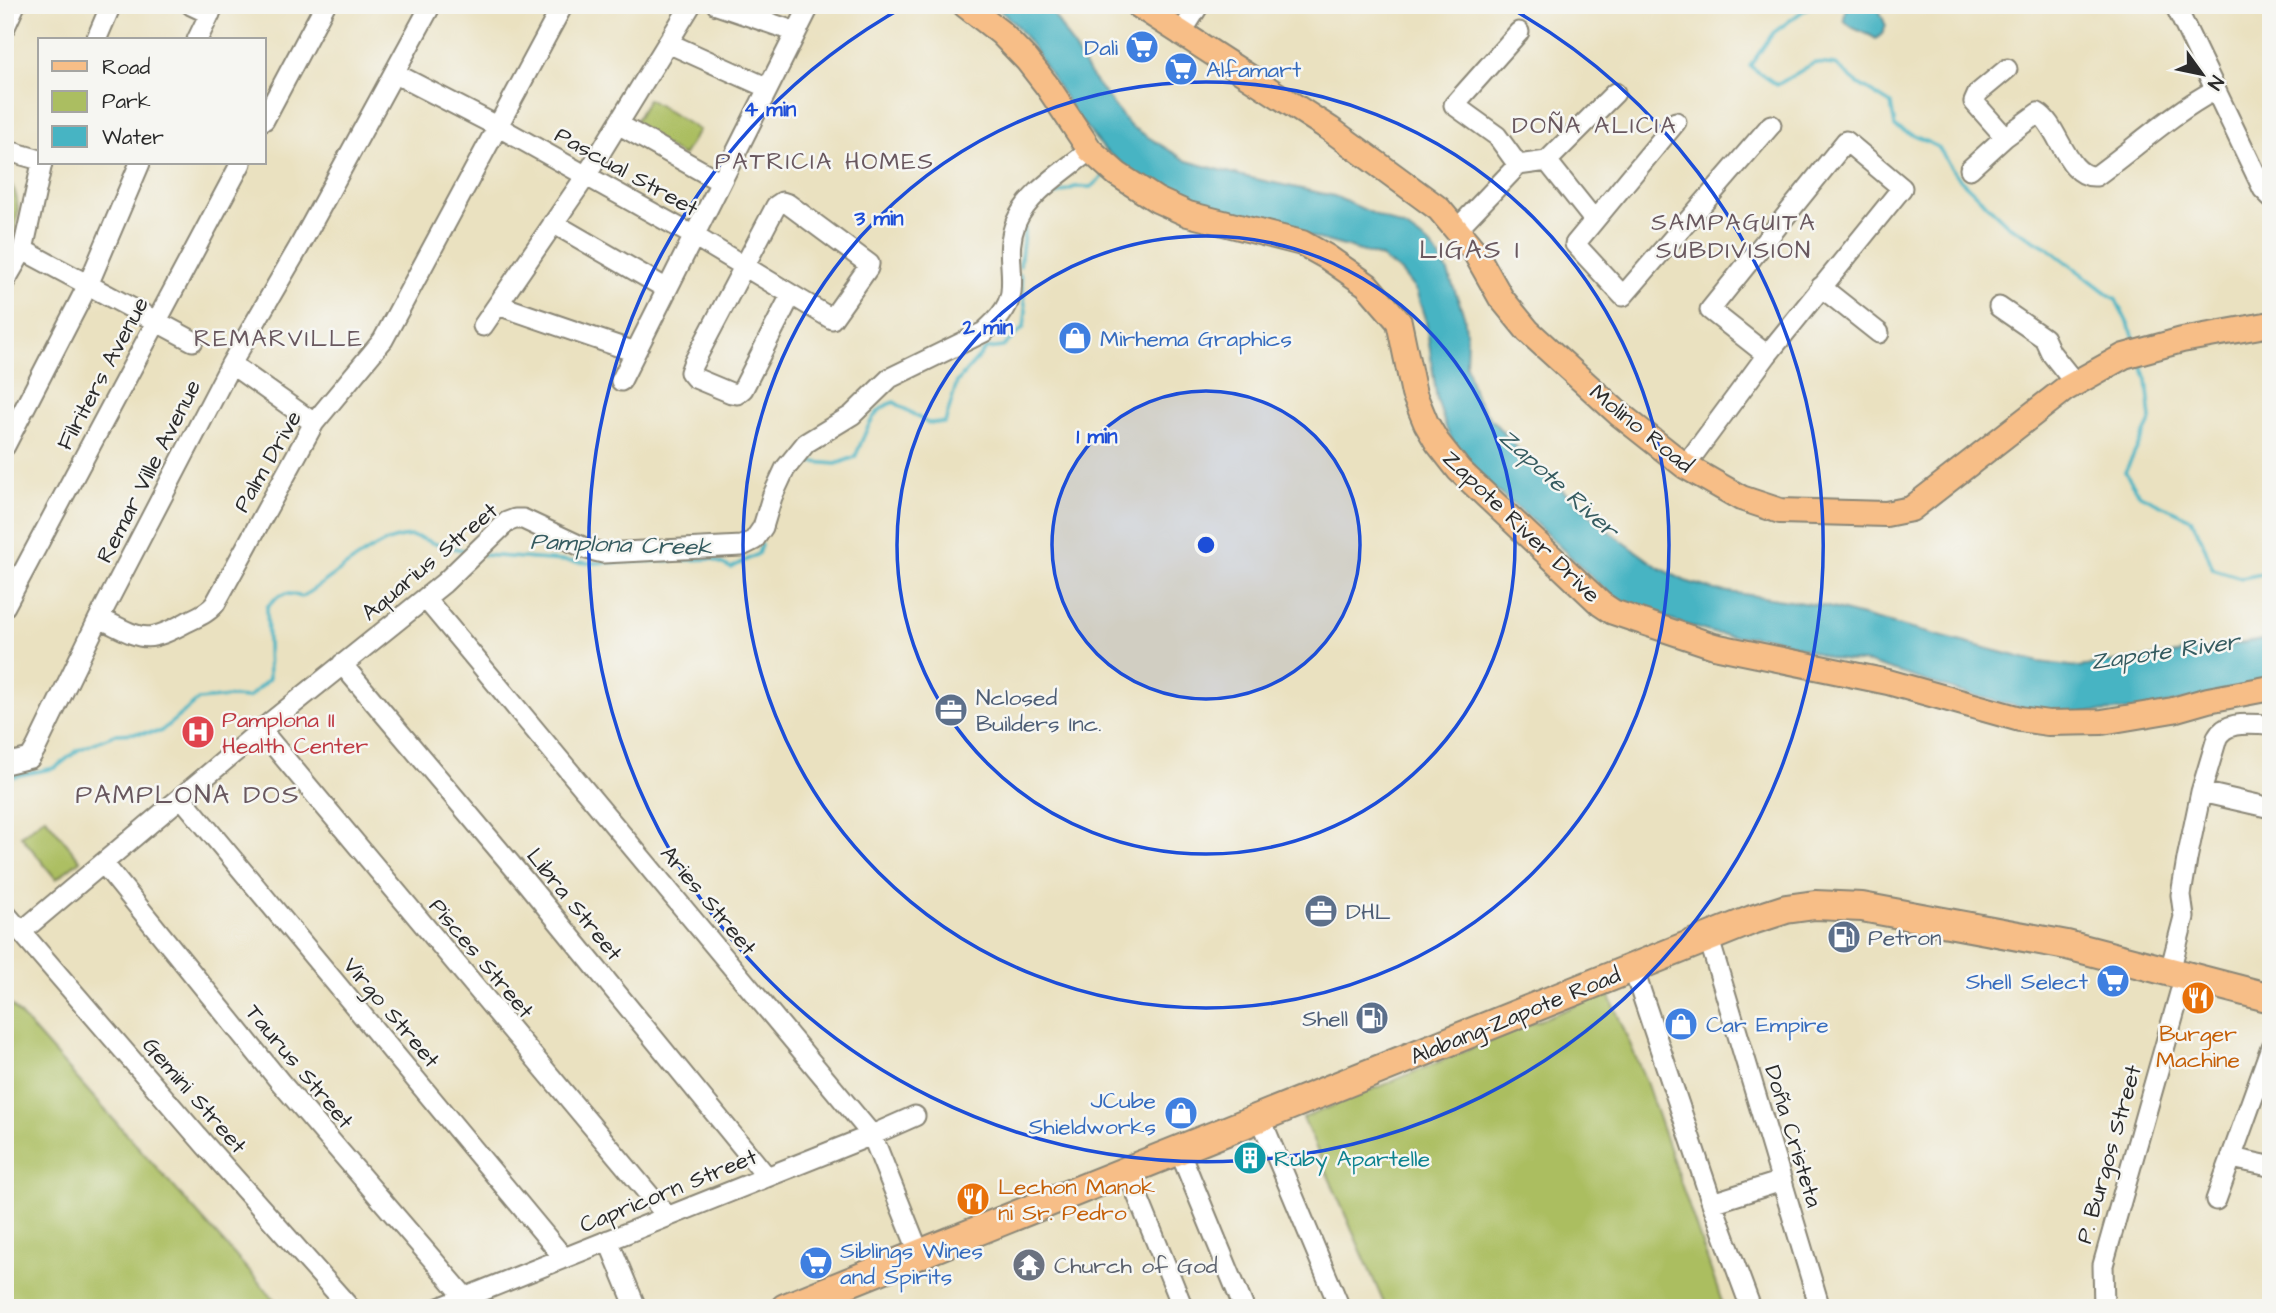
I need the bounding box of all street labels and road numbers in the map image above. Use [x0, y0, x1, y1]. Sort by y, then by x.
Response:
street label: Pascual Street [549, 119, 705, 225]
street label: Filriters Avenue [49, 291, 157, 456]
street label: Remar Ville Avenue [89, 374, 209, 569]
street label: Molino Road [1583, 377, 1700, 481]
street label: Palm Drive [226, 405, 310, 518]
street label: Zapote River Drive [1435, 443, 1607, 610]
street label: Aquarius Street [354, 495, 505, 628]
street label: Aries Street [653, 839, 764, 963]
street label: Libra Street [519, 841, 630, 968]
street label: Pisces Street [421, 892, 542, 1026]
street label: Virgo Street [335, 950, 448, 1076]
street label: Alabang-Zapote Road [1405, 959, 1626, 1074]
street label: Taurus Street [238, 997, 361, 1136]
street label: Gemini Street [135, 1030, 254, 1161]
street label: Doña Cristeta [1756, 1061, 1830, 1212]
street label: P. Burgos Street [2068, 1061, 2151, 1248]
street label: Capricorn Street [575, 1140, 763, 1241]

